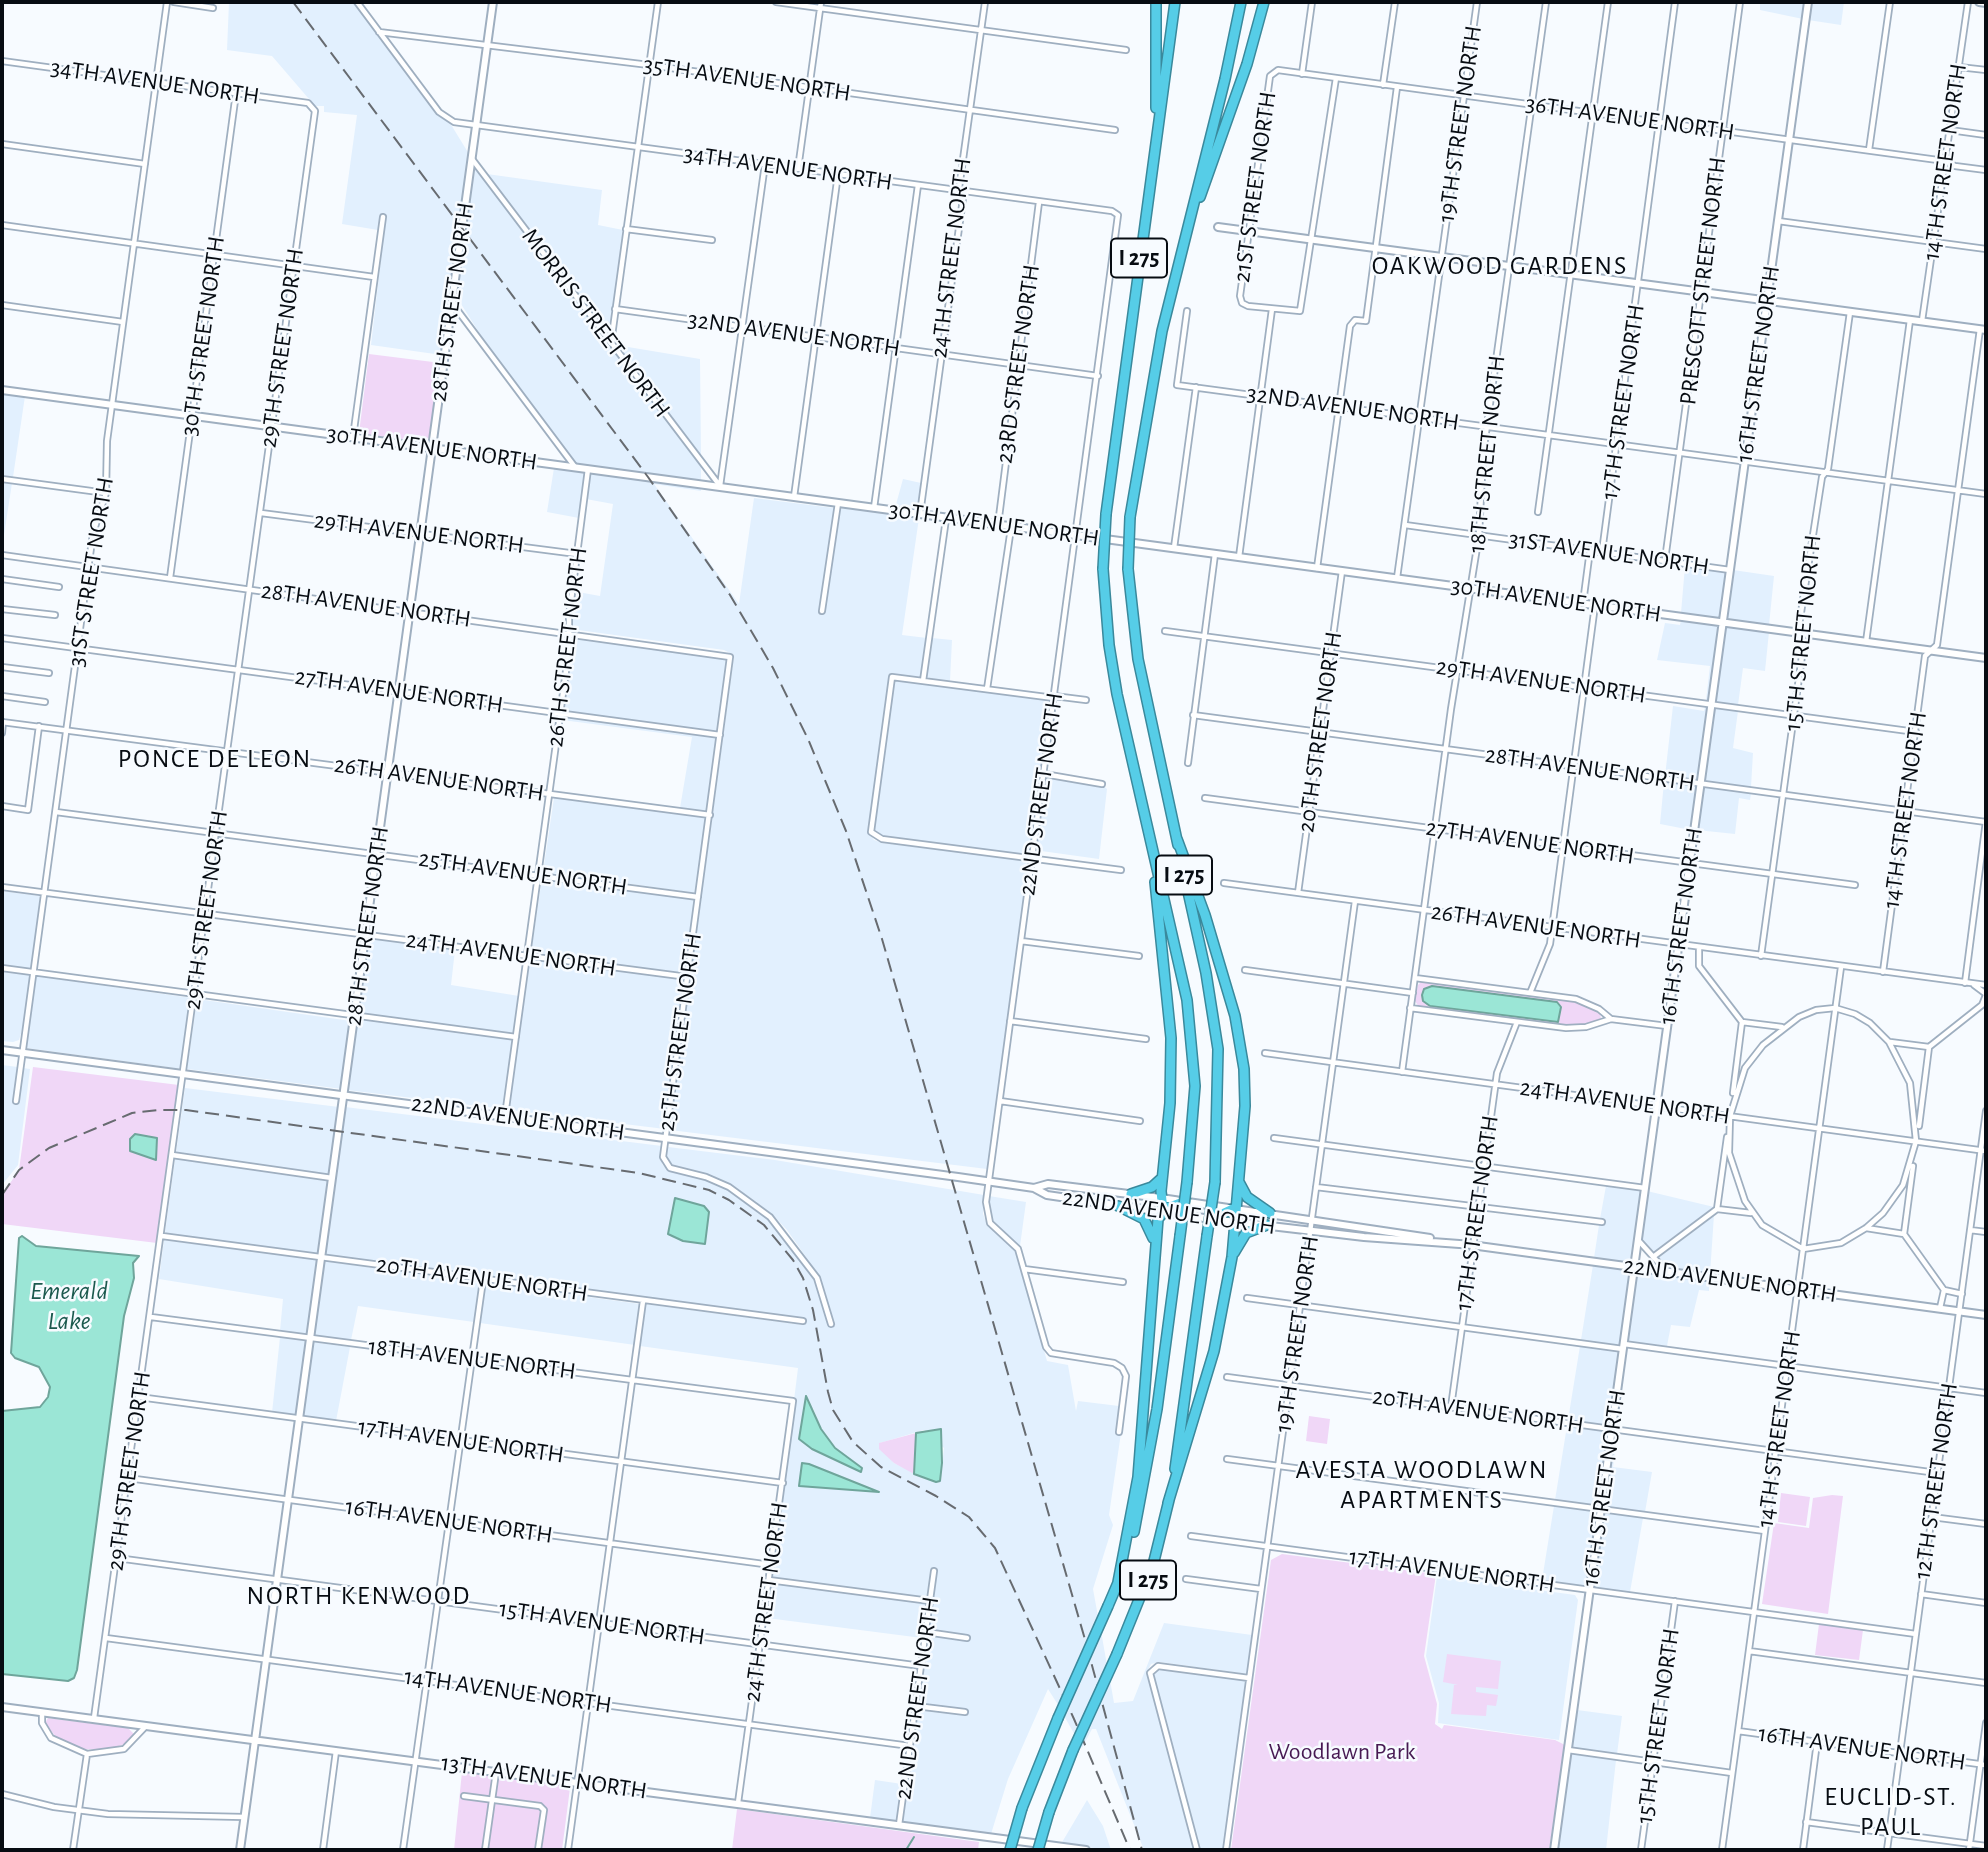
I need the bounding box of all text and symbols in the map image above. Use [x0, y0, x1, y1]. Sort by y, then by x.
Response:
street label: 19TH STREET NORTH [1432, 24, 1488, 224]
street label: 35TH AVENUE NORTH [641, 50, 853, 108]
street label: 34TH AVENUE NORTH [49, 53, 261, 111]
street label: 14TH STREET NORTH [1917, 62, 1973, 262]
street label: 36TH AVENUE NORTH [1524, 89, 1736, 147]
street label: 21ST STREET NORTH [1227, 90, 1283, 284]
street label: 34TH AVENUE NORTH [682, 139, 894, 197]
street label: PRESCOTT STREET NORTH [1673, 155, 1733, 407]
street label: 24TH STREET NORTH [924, 156, 978, 360]
street label: 28TH STREET NORTH [424, 200, 480, 404]
street label: MORRIS STREET NORTH [516, 223, 676, 423]
street label: 30TH STREET NORTH [175, 234, 231, 438]
road number: I 275 [1111, 238, 1167, 278]
street label: 29TH STREET NORTH [254, 246, 310, 450]
district label: OAKWOOD GARDENS [1374, 250, 1626, 282]
street label: 23RD STREET NORTH [990, 263, 1046, 465]
street label: 16TH STREET NORTH [1730, 264, 1786, 464]
street label: 17TH STREET NORTH [1595, 302, 1651, 502]
street label: 32ND AVENUE NORTH [686, 305, 902, 363]
street label: 18TH STREET NORTH [1462, 354, 1512, 554]
street label: 32ND AVENUE NORTH [1245, 379, 1461, 437]
street label: 30TH AVENUE NORTH [325, 419, 539, 477]
street label: 31ST STREET NORTH [62, 475, 120, 669]
street label: 30TH AVENUE NORTH [887, 495, 1101, 553]
street label: 29TH AVENUE NORTH [312, 506, 526, 560]
street label: 31ST AVENUE NORTH [1507, 525, 1711, 581]
street label: 15TH STREET NORTH [1778, 533, 1828, 733]
street label: 26TH STREET NORTH [540, 545, 594, 749]
street label: 30TH AVENUE NORTH [1449, 571, 1663, 629]
street label: 28TH AVENUE NORTH [259, 576, 473, 634]
street label: 20TH STREET NORTH [1292, 630, 1348, 834]
street label: 29TH AVENUE NORTH [1434, 652, 1648, 710]
street label: 27TH AVENUE NORTH [293, 662, 505, 720]
street label: 22ND STREET NORTH [1013, 691, 1069, 897]
street label: 14TH STREET NORTH [1877, 710, 1933, 910]
street label: 28TH AVENUE NORTH [1483, 740, 1697, 798]
district label: PONCE DE LEON [119, 743, 311, 775]
street label: 26TH AVENUE NORTH [332, 750, 546, 808]
street label: 29TH STREET NORTH [178, 808, 234, 1012]
street label: 27TH AVENUE NORTH [1424, 813, 1636, 871]
street label: 28TH STREET NORTH [339, 824, 395, 1028]
street label: 16TH STREET NORTH [1653, 826, 1709, 1026]
street label: 25TH AVENUE NORTH [417, 844, 629, 902]
road number: I 275 [1156, 856, 1212, 894]
street label: 26TH AVENUE NORTH [1429, 897, 1643, 955]
street label: 24TH AVENUE NORTH [404, 925, 618, 983]
street label: 25TH STREET NORTH [652, 931, 708, 1133]
street label: 24TH AVENUE NORTH [1518, 1073, 1732, 1131]
street label: 22ND AVENUE NORTH [410, 1089, 626, 1147]
street label: 17TH STREET NORTH [1449, 1113, 1505, 1313]
street label: 22ND AVENUE NORTH [1061, 1183, 1277, 1241]
street label: 19TH STREET NORTH [1269, 1234, 1325, 1434]
street label: 20TH AVENUE NORTH [375, 1250, 589, 1308]
street label: 22ND AVENUE NORTH [1622, 1251, 1838, 1309]
water label: Emerald Lake [30, 1275, 108, 1336]
street label: 14TH STREET NORTH [1751, 1329, 1807, 1529]
street label: 18TH AVENUE NORTH [367, 1332, 577, 1386]
street label: 29TH STREET NORTH [101, 1369, 157, 1573]
street label: 12TH STREET NORTH [1908, 1381, 1964, 1581]
street label: 20TH AVENUE NORTH [1371, 1382, 1585, 1440]
street label: 16TH STREET NORTH [1576, 1388, 1632, 1588]
street label: 17TH AVENUE NORTH [356, 1412, 566, 1470]
district label: AVESTA WOODLAWN APARTMENTS [1297, 1454, 1547, 1516]
street label: 16TH AVENUE NORTH [344, 1492, 554, 1550]
street label: 24TH STREET NORTH [738, 1500, 794, 1704]
street label: 17TH AVENUE NORTH [1347, 1542, 1557, 1600]
road number: I 275 [1120, 1560, 1176, 1600]
district label: NORTH KENWOOD [248, 1580, 470, 1612]
street label: 15TH AVENUE NORTH [497, 1594, 707, 1652]
street label: 22ND STREET NORTH [889, 1595, 945, 1801]
street label: 15TH STREET NORTH [1630, 1626, 1686, 1826]
street label: 14TH AVENUE NORTH [402, 1662, 614, 1720]
street label: 16TH AVENUE NORTH [1757, 1719, 1967, 1777]
park label: Woodlawn Park [1268, 1738, 1416, 1766]
street label: 13TH AVENUE NORTH [439, 1748, 649, 1806]
district label: EUCLID-ST. PAUL [1826, 1781, 1956, 1842]

